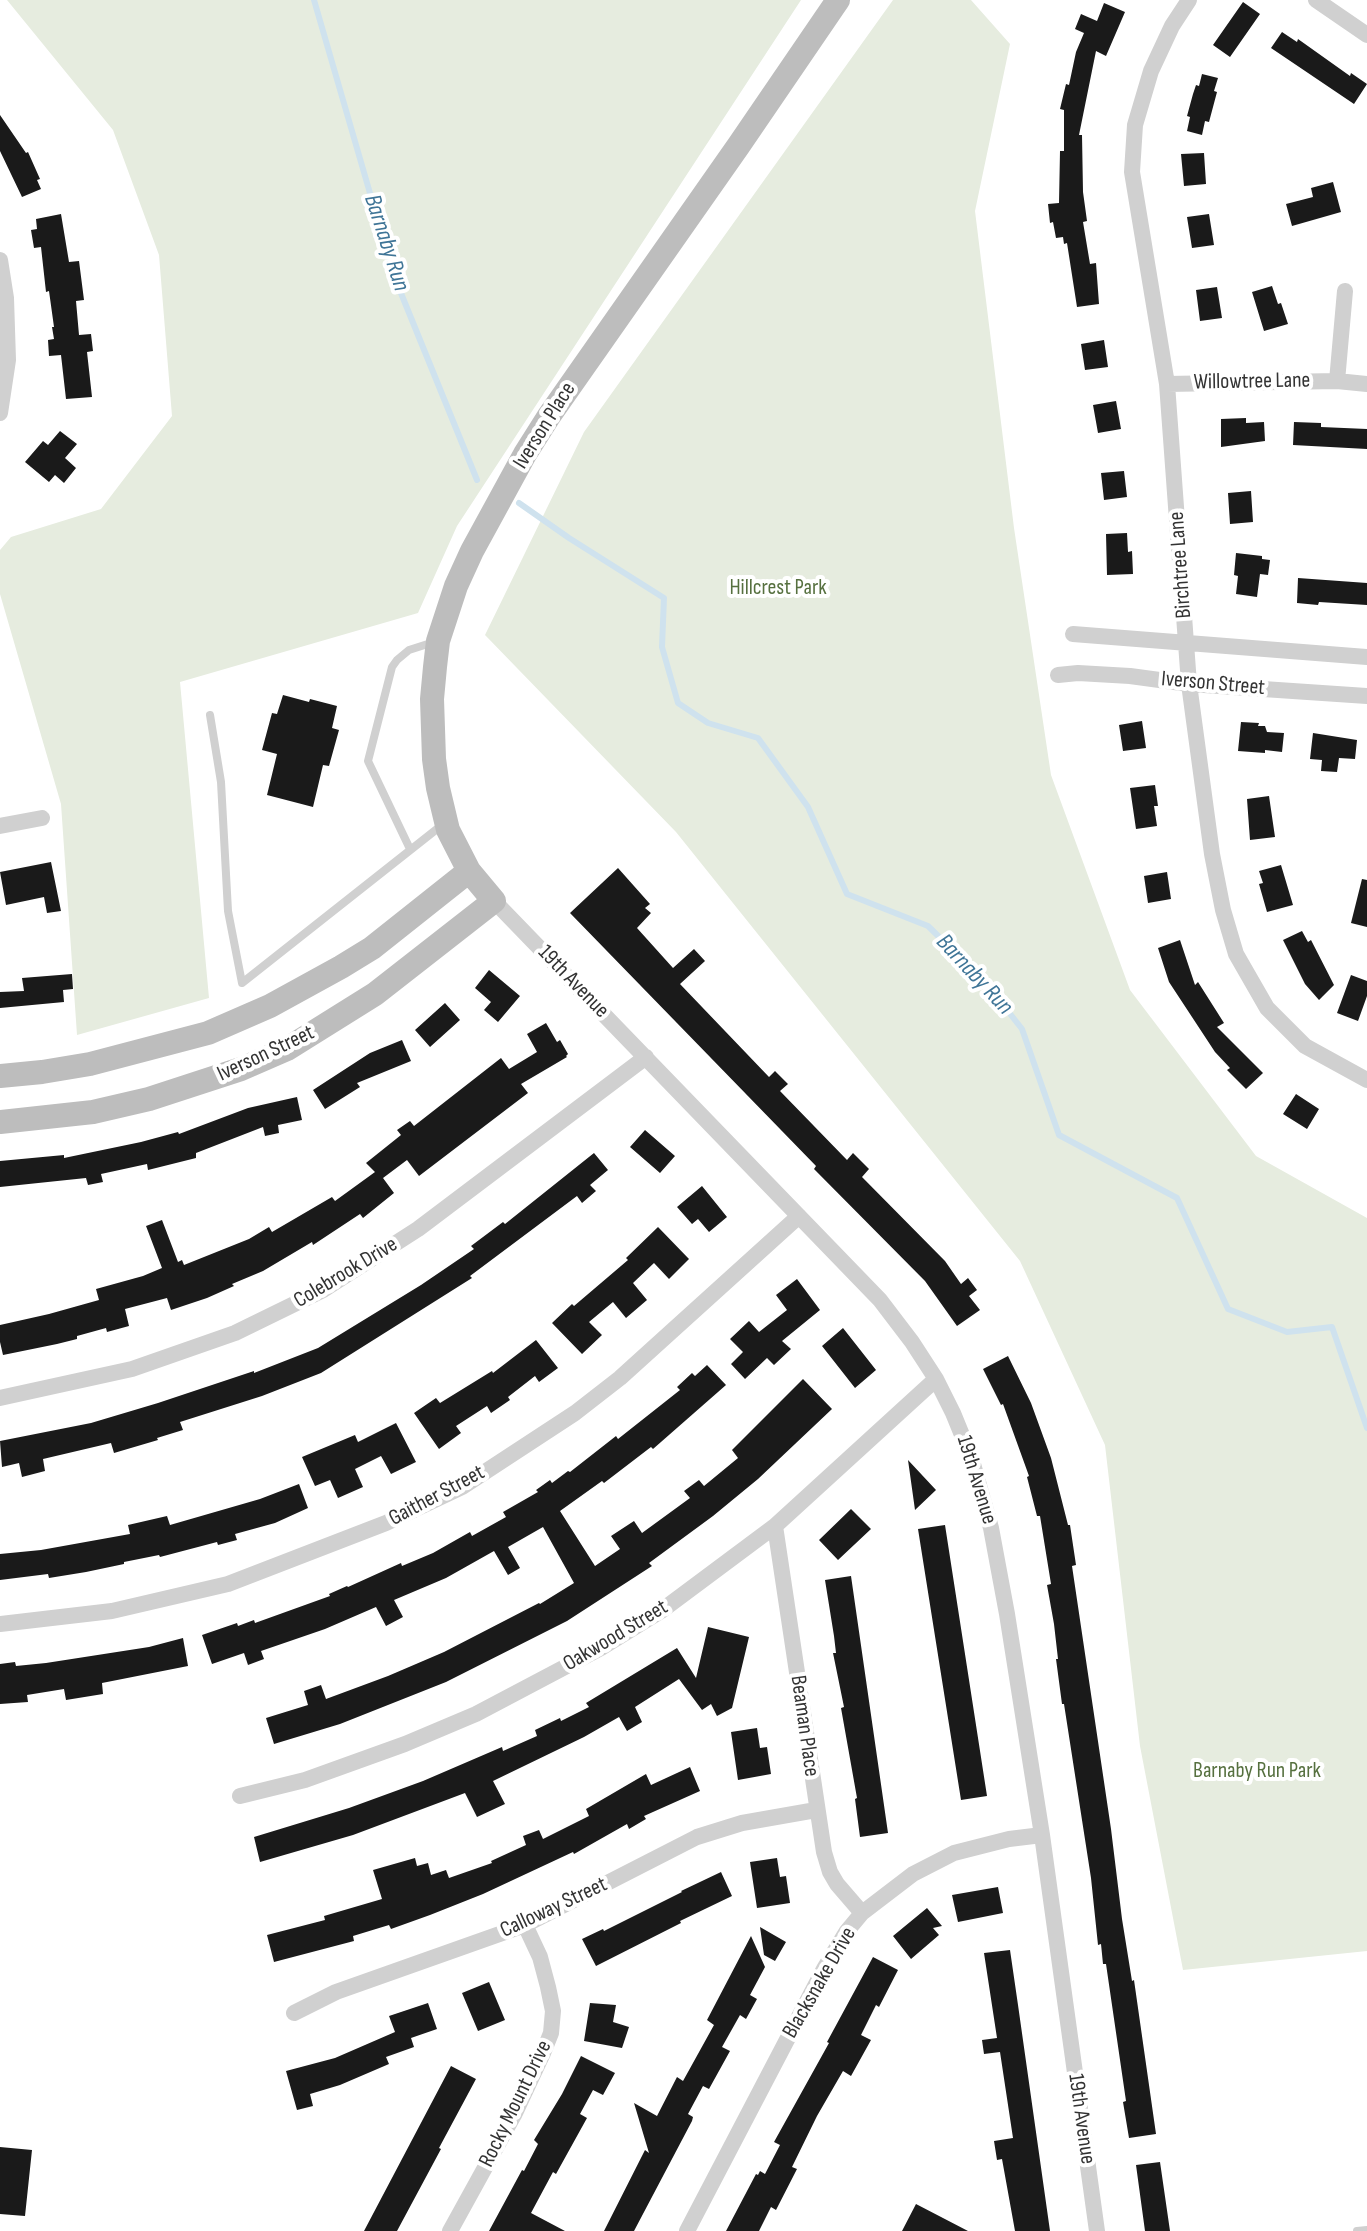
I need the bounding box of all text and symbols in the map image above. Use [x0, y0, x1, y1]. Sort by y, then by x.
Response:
water label: Barnaby Run [357, 191, 415, 295]
street label: Willowtree Lane [1193, 368, 1311, 396]
street label: Iverson Place [508, 378, 582, 474]
street label: Birchtree Lane [1164, 511, 1198, 619]
park label: Hillcrest Park [729, 575, 827, 601]
street label: Iverson Street [1160, 666, 1266, 702]
water label: Barnaby Run [929, 929, 1019, 1021]
street label: 19th Avenue [532, 940, 614, 1024]
street label: Iverson Street [213, 1020, 319, 1088]
street label: Colebrook Drive [289, 1232, 403, 1314]
street label: 19th Avenue [950, 1433, 1002, 1527]
street label: Gaither Street [385, 1460, 489, 1532]
street label: Oakwood Street [559, 1595, 673, 1677]
street label: Beaman Place [784, 1674, 824, 1778]
park label: Barnaby Run Park [1193, 1758, 1321, 1784]
street label: Calloway Street [496, 1872, 612, 1944]
street label: Blacksnake Drive [778, 1923, 862, 2043]
street label: Rocky Mount Drive [474, 2036, 558, 2172]
street label: 19th Avenue [1062, 2072, 1100, 2166]

